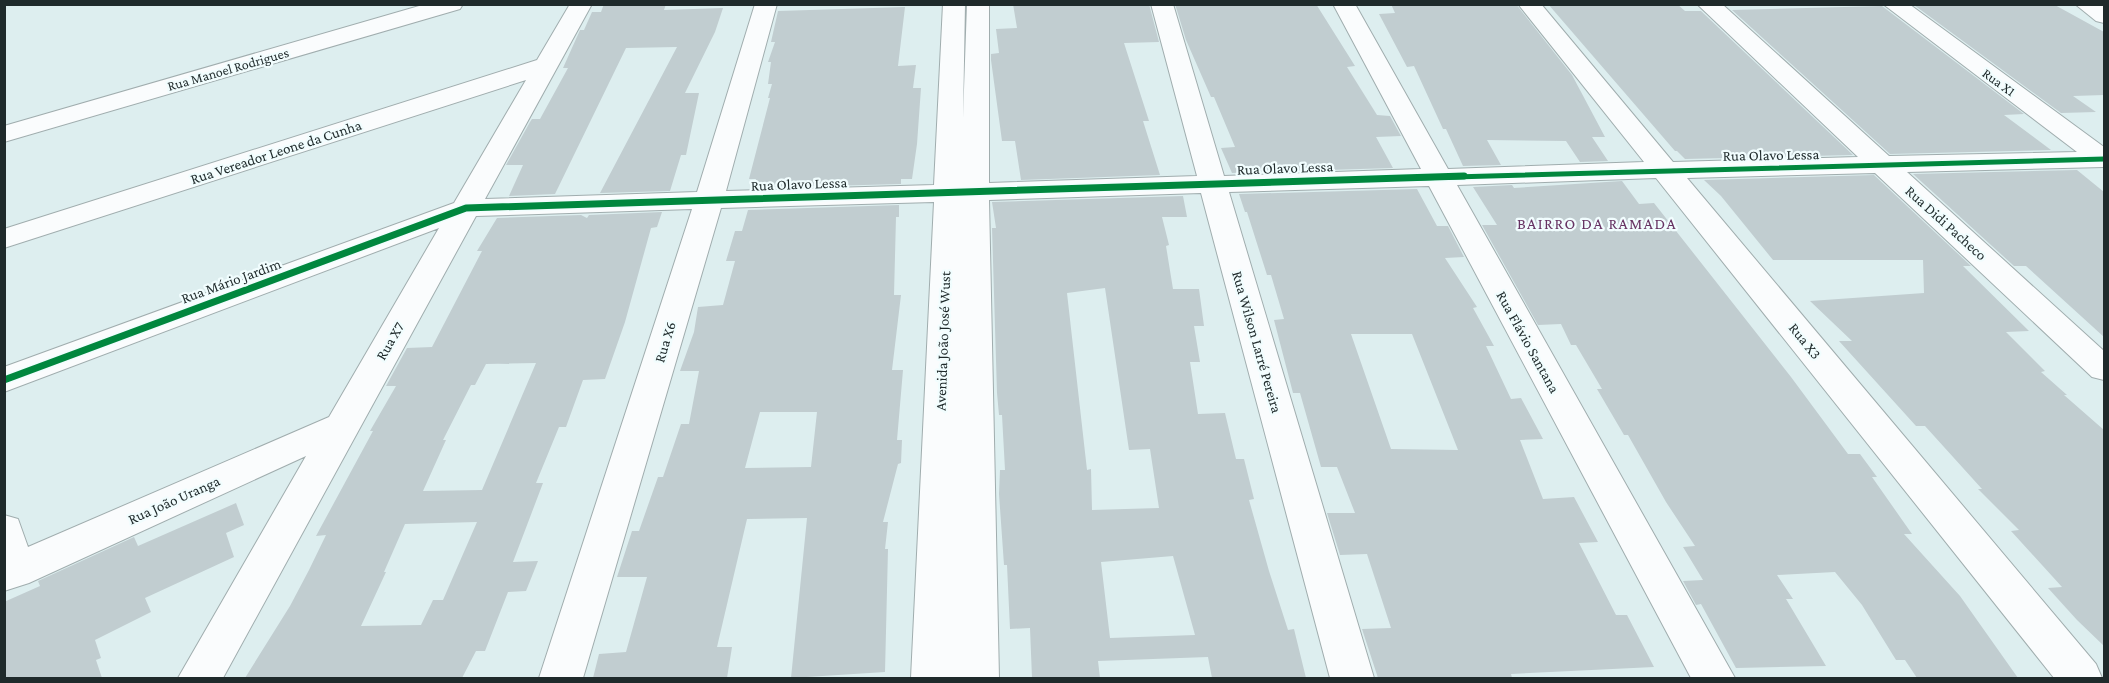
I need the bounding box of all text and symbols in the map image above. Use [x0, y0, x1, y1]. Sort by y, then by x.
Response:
street label: Rua Manoel Rodrigues [165, 44, 291, 94]
street label: Rua X1 [1979, 65, 2019, 99]
street label: Rua Vereador Leone da Cunha [188, 117, 364, 187]
street label: Rua Olavo Lessa [1723, 146, 1819, 164]
street label: Rua Olavo Lessa [1236, 158, 1334, 178]
street label: Rua Olavo Lessa [750, 174, 848, 194]
street label: Rua Didi Pacheco [1902, 183, 1990, 263]
district label: BAIRRO DA RAMADA [1517, 215, 1677, 232]
street label: Rua Mário Jardim [179, 256, 283, 307]
street label: Rua Wilson Larré Pereira [1229, 269, 1285, 415]
street label: Avenida João José Wust [933, 270, 954, 411]
street label: Rua Flávio Santana [1493, 288, 1563, 396]
street label: Rua X7 [373, 319, 407, 363]
street label: Rua X6 [651, 320, 679, 364]
street label: Rua X3 [1786, 320, 1824, 362]
street label: Rua João Uranga [126, 473, 223, 528]

